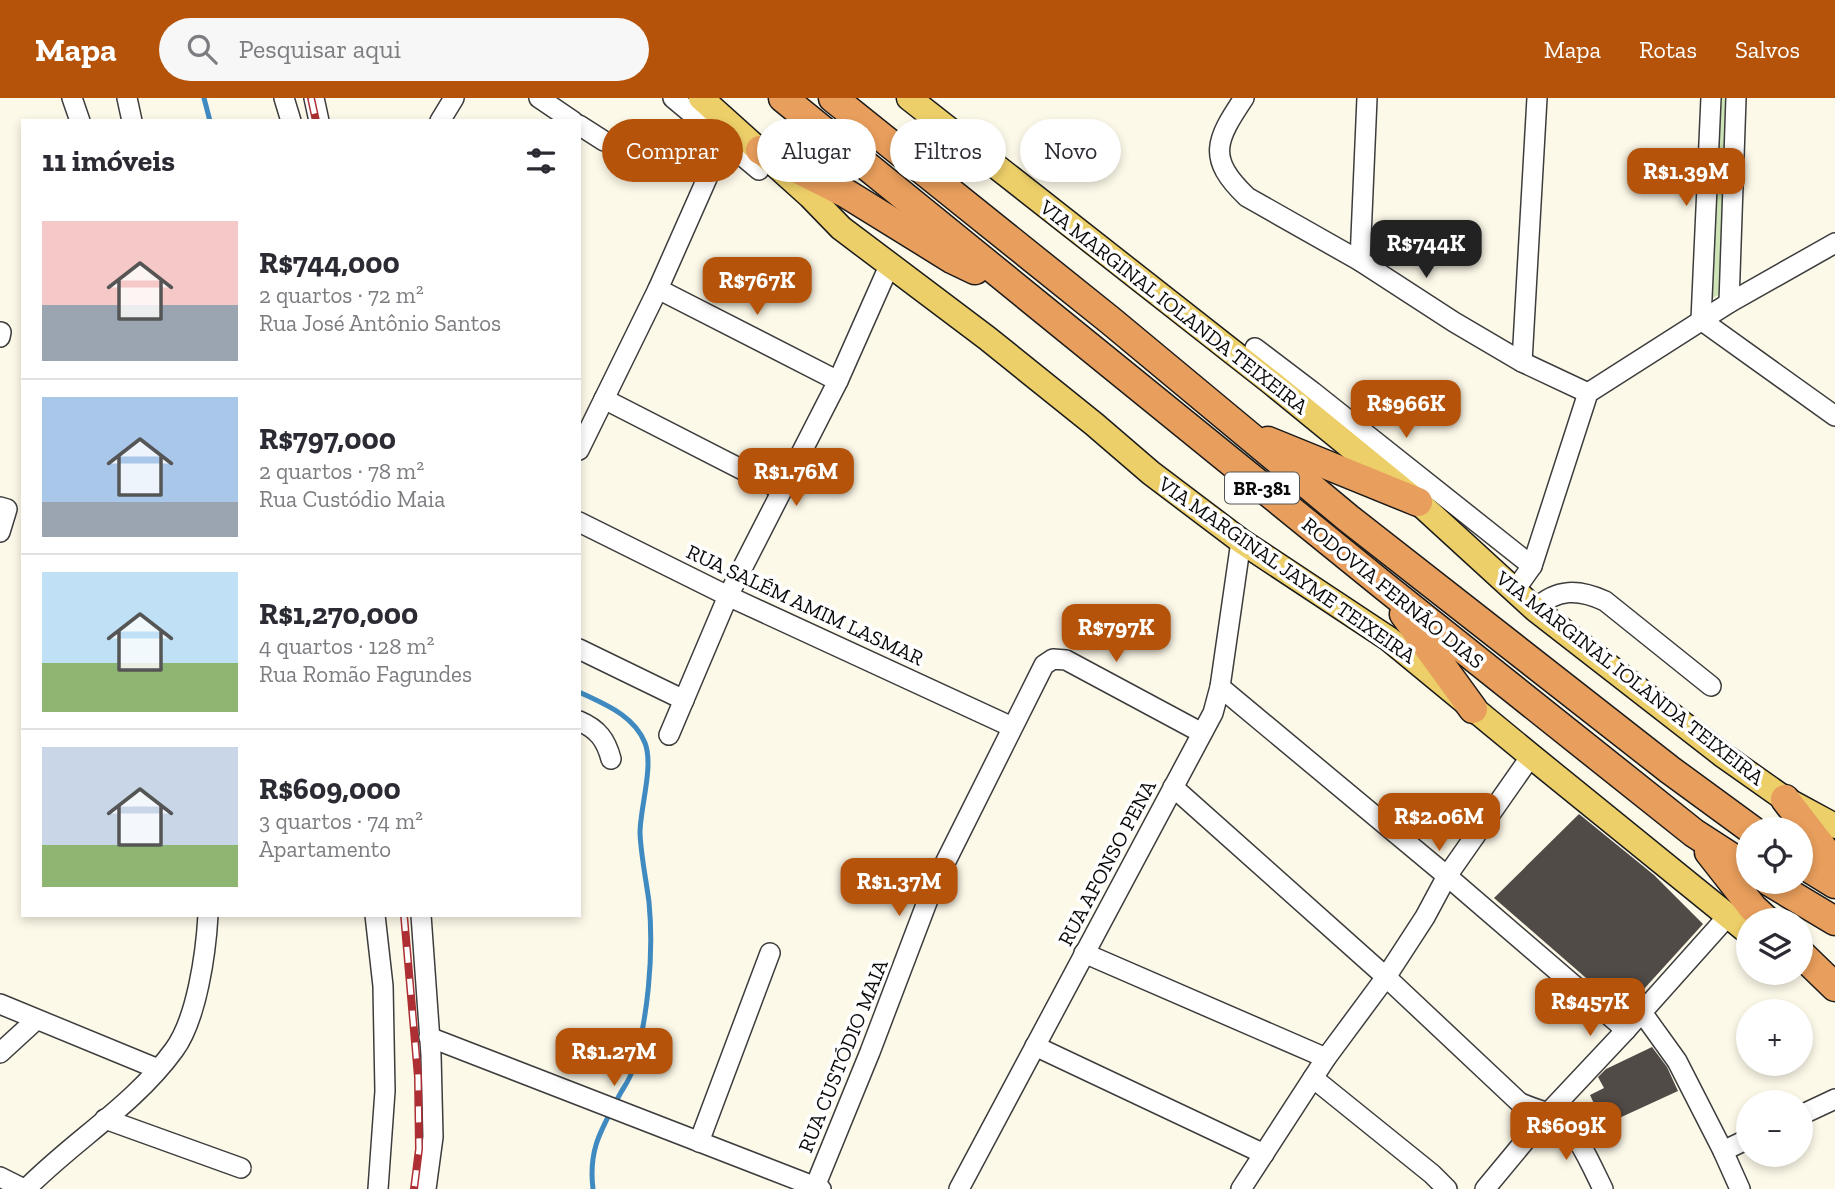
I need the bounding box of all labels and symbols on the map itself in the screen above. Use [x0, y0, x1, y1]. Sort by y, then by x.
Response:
pin: R$1.39M [1621, 148, 1751, 208]
street label: VIA MARGINAL IOLANDA TEIXEIRA [1034, 194, 1314, 419]
pin: R$744K [1369, 220, 1483, 280]
pin: R$767K [700, 258, 814, 317]
pin: R$966K [1349, 380, 1463, 440]
pin: R$1.76M [731, 448, 861, 508]
street label: VIA MARGINAL JAYME TEIXEIRA [1153, 470, 1421, 668]
road number: BR-381 [1225, 472, 1299, 504]
street label: RODOVIA FERNÃO DIAS [1297, 512, 1489, 674]
street label: RUA SALÉM AMIM LASMAR [683, 539, 928, 671]
street label: VIA MARGINAL IOLANDA TEIXEIRA [1490, 565, 1770, 790]
pin: R$797K [1059, 604, 1173, 664]
street label: RUA AFONSO PENA [1052, 775, 1161, 950]
pin: R$2.06M [1374, 794, 1504, 853]
pin: R$1.37M [834, 858, 964, 918]
street label: RUA CUSTÓDIO MAIA [792, 955, 893, 1156]
pin: R$457K [1533, 978, 1647, 1038]
pin: R$1.27M [549, 1028, 679, 1088]
pin: R$609K [1509, 1102, 1623, 1162]

